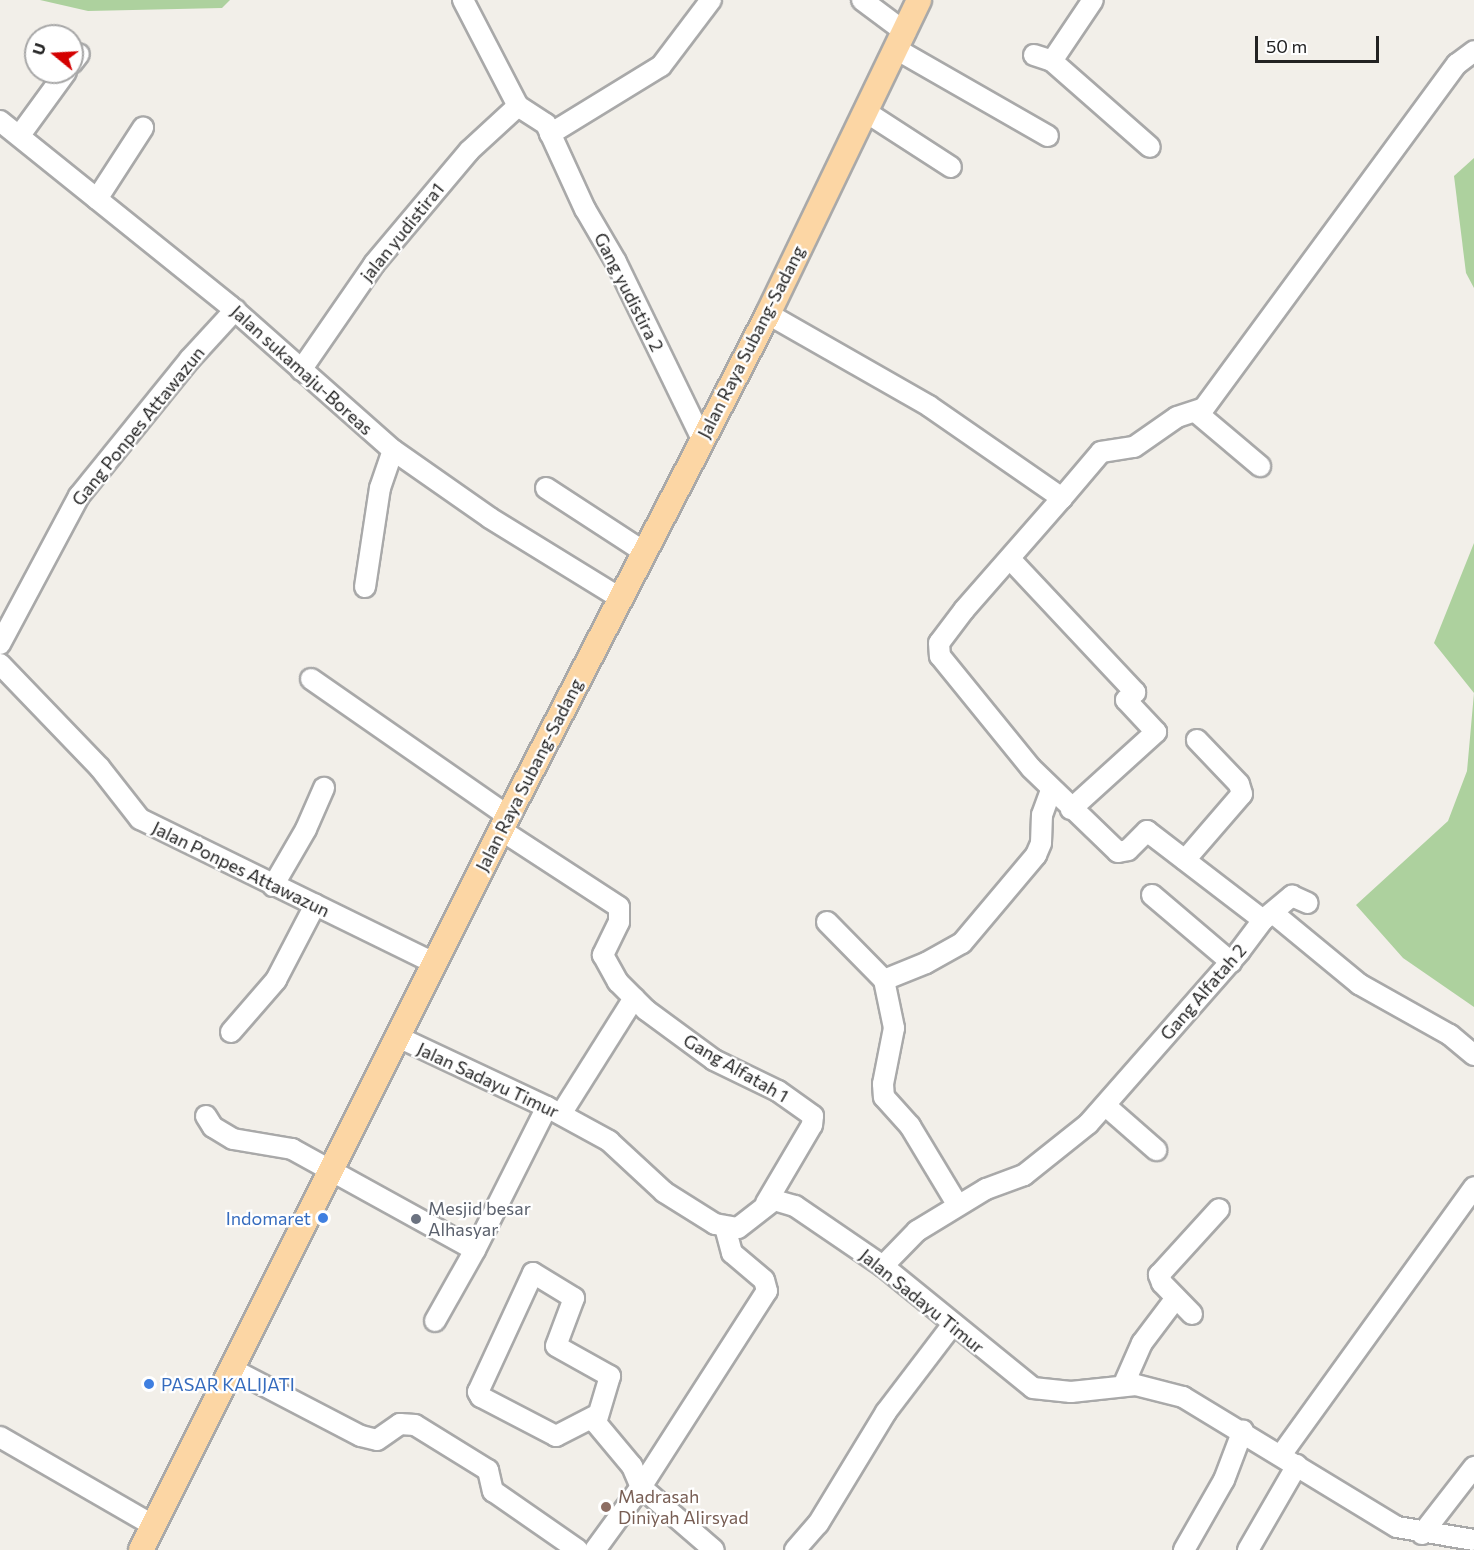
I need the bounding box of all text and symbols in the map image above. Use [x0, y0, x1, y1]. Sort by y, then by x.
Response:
north arrow [24, 24, 84, 84]
scale bar [1258, 24, 1382, 62]
text: 50 m [1266, 35, 1307, 57]
text: U [27, 40, 49, 57]
street label: jalan yudistira1 [356, 178, 448, 286]
street label: Gang yudistira 2 [590, 229, 668, 355]
street label: Jalan Raya Subang-Sadang [693, 242, 809, 442]
street label: Jalan sukamaju-Boreas [227, 301, 377, 439]
street label: Gang Ponpes Attawazun [67, 342, 209, 510]
street label: Jalan Raya Subang-Sadang [471, 675, 587, 875]
street label: Jalan Ponpes Attawazun [149, 817, 333, 921]
street label: Gang Alfatah 2 [1155, 940, 1251, 1044]
street label: Gang Alfatah 1 [680, 1029, 792, 1107]
street label: Jalan Sadayu Timur [414, 1038, 562, 1122]
place label: Mesjid besar Alhasyar [428, 1198, 531, 1240]
place label: Indomaret [226, 1207, 311, 1229]
marker: Indomaret [316, 1211, 330, 1225]
marker: Mesjid besar Alhasyar [409, 1212, 423, 1226]
street label: Jalan Sadayu Timur [855, 1244, 989, 1358]
place label: PASAR KALIJATI [161, 1373, 295, 1395]
marker: PASAR KALIJATI [142, 1377, 156, 1391]
place label: Madrasah Diniyah Alirsyad [618, 1486, 749, 1528]
marker: Madrasah Diniyah Alirsyad [599, 1500, 613, 1514]

